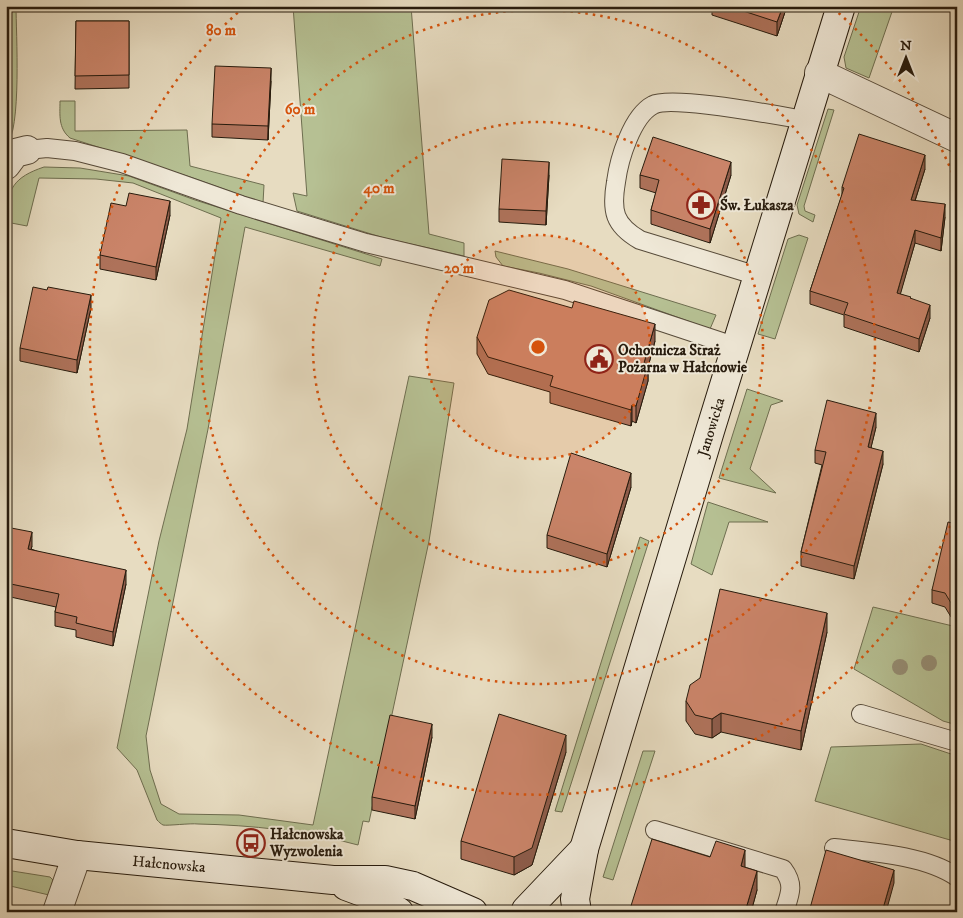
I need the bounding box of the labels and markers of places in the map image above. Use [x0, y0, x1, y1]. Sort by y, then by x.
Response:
pharmacy icon: Św. Łukasza [686, 190, 716, 220]
place label: Św. Łukasza [720, 195, 794, 215]
centre of rings [529, 338, 547, 356]
place label: Ochotnicza Straż Pożarna w Hałcnowie [618, 341, 748, 377]
public building icon: Ochotnicza Straż Pożarna w Hałcnowie [584, 344, 614, 374]
place label: Hałcnowska Wyzwolenia [269, 825, 344, 861]
bus stop icon: Hałcnowska Wyzwolenia [236, 828, 266, 858]

